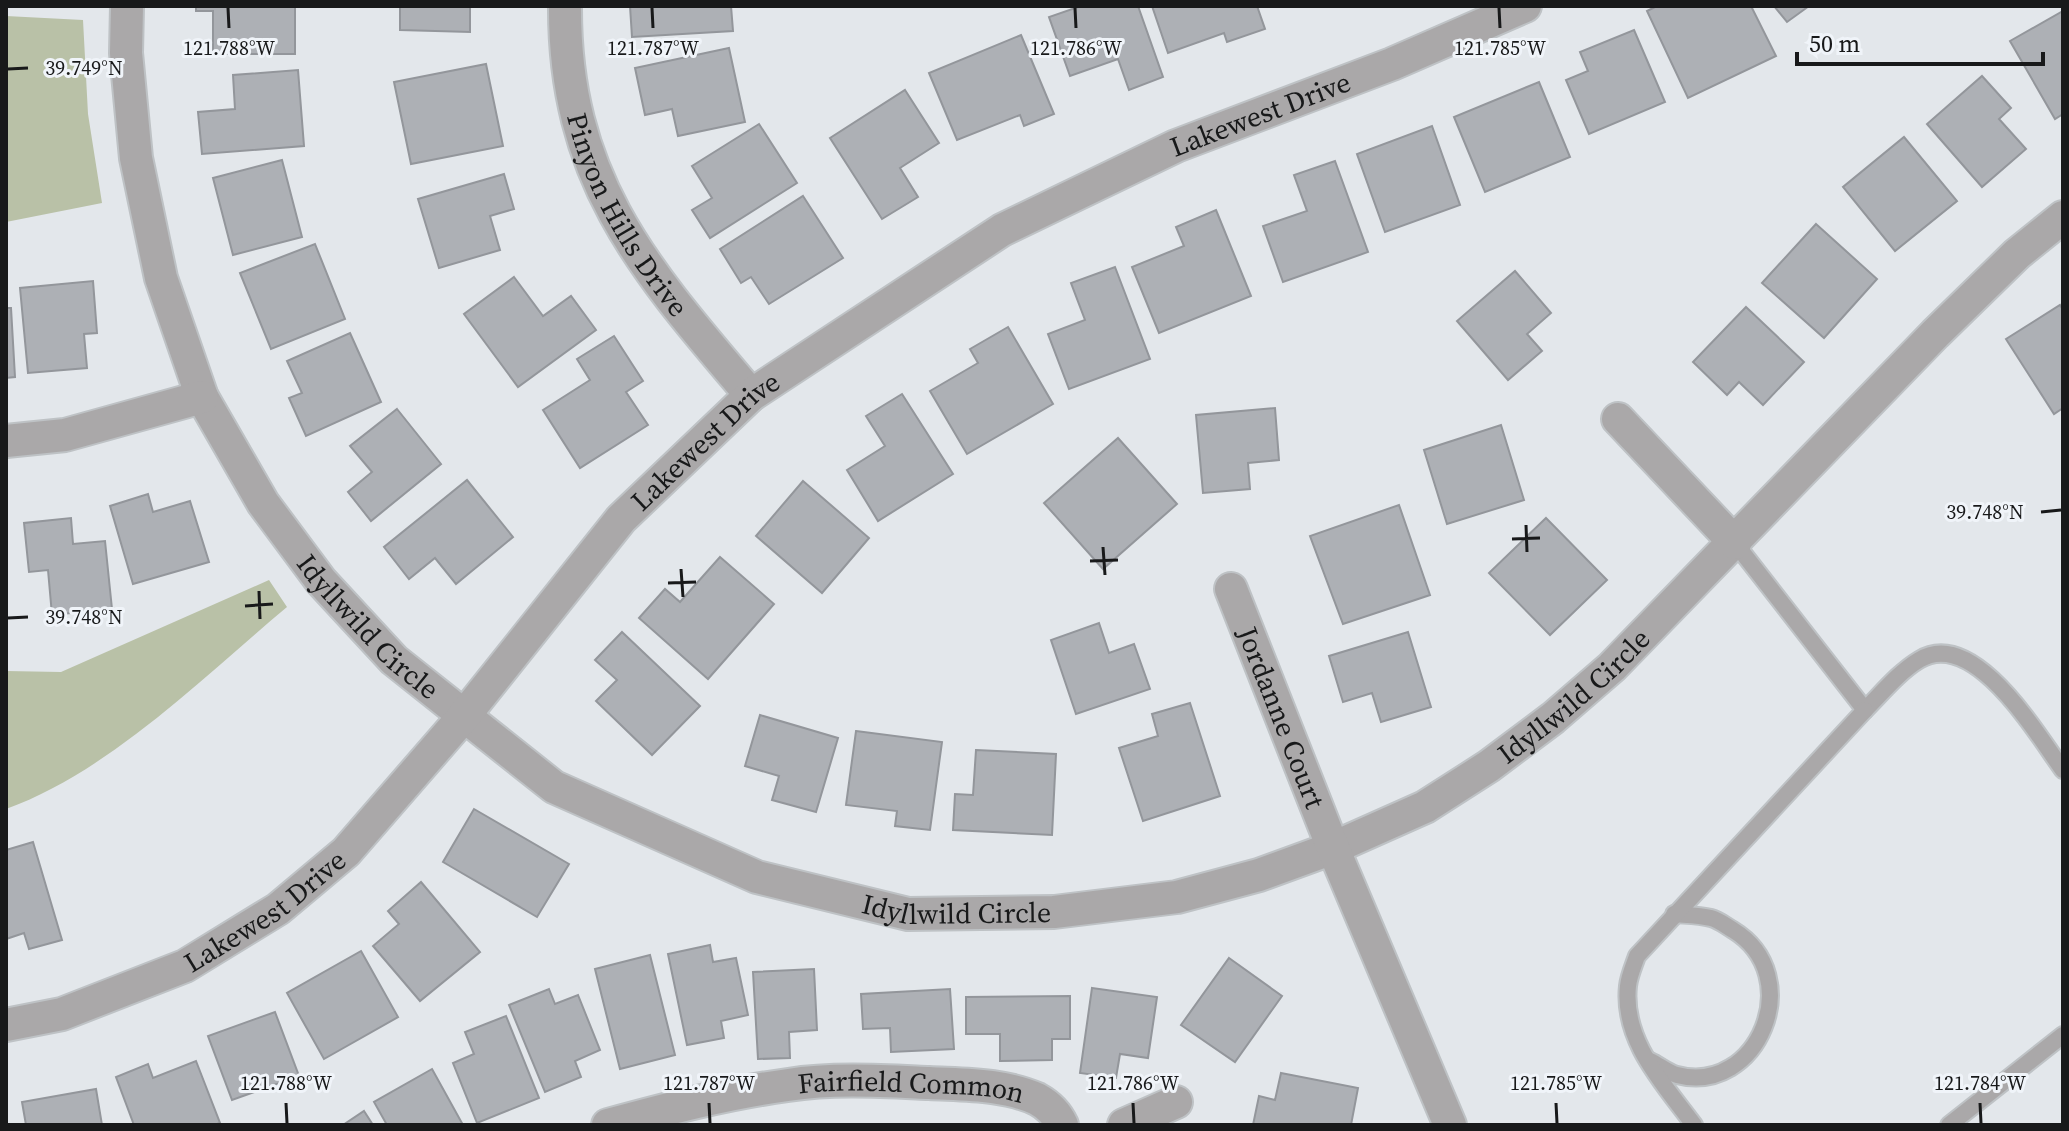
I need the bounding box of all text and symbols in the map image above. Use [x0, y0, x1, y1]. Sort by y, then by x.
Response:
scale bar [1797, 16, 2043, 66]
text: 50 m [1809, 27, 1860, 60]
text: 121.788°W [183, 34, 276, 62]
text: 121.787°W [607, 34, 700, 62]
text: 121.786°W [1030, 34, 1123, 62]
text: 121.785°W [1454, 34, 1547, 62]
text: 39.749°N [45, 54, 123, 82]
street label: Lakewest Drive [1164, 63, 1356, 166]
street label: Pinyon Hills Drive [558, 109, 697, 324]
street label: Lakewest Drive [622, 362, 787, 519]
text: 39.748°N [1946, 498, 2024, 526]
street label: Idyllwild Circle [288, 546, 447, 708]
text: 39.748°N [45, 603, 123, 631]
street label: Jordanne Court [1228, 620, 1335, 814]
street label: Idyllwild Circle [1490, 620, 1658, 772]
street label: Lakewest Drive [177, 841, 354, 981]
street label: Idyllwild Circle [858, 884, 1051, 933]
street label: Fairfield Common [796, 1062, 1029, 1112]
text: 121.788°W [240, 1069, 333, 1097]
text: 121.787°W [663, 1069, 756, 1097]
text: 121.786°W [1087, 1069, 1180, 1097]
text: 121.785°W [1510, 1069, 1603, 1097]
text: 121.784°W [1934, 1069, 2027, 1097]

